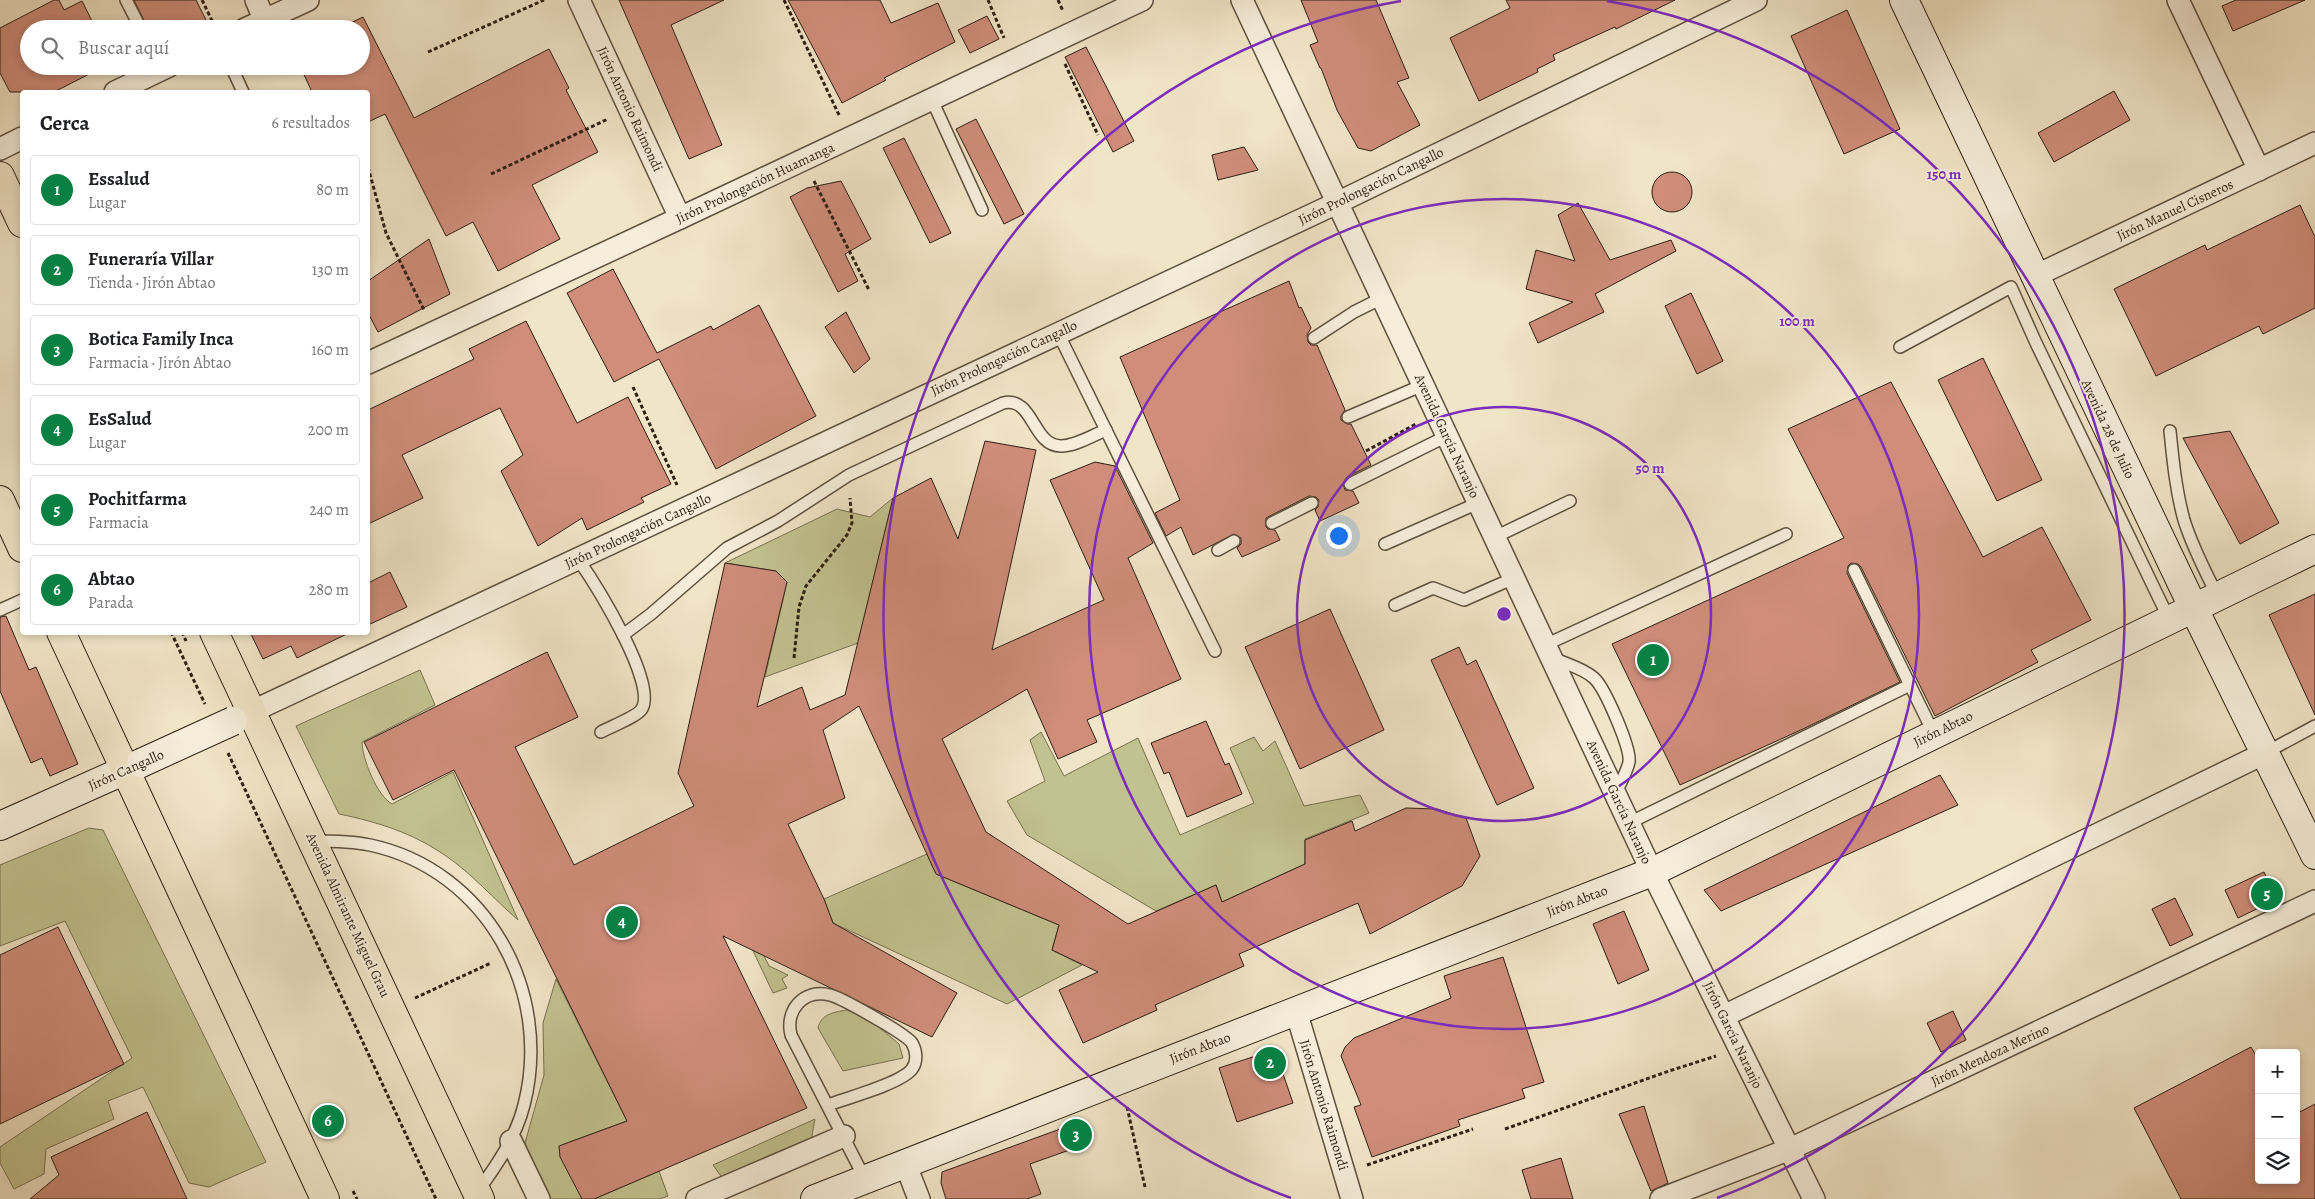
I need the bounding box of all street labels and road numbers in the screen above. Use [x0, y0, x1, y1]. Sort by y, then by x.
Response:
street label: Jirón Antonio Raimondi [593, 43, 667, 175]
street label: Jirón Prolongación Huamanga [672, 138, 838, 228]
street label: Jirón Prolongación Cangallo [1295, 142, 1447, 229]
street label: Jirón Manuel Cisneros [2114, 175, 2236, 245]
street label: Jirón Prolongación Cangallo [928, 316, 1080, 400]
street label: Avenida García Naranjo [1409, 370, 1484, 501]
street label: Avenida 28 de Julio [2076, 375, 2139, 482]
street label: Jirón Prolongación Cangallo [562, 489, 714, 573]
street label: Jirón Abtao [1910, 706, 1976, 752]
street label: Avenida García Naranjo [1581, 736, 1656, 867]
street label: Jirón Cangallo [85, 745, 167, 795]
street label: Avenida Almirante Miguel Grau [301, 829, 395, 1001]
street label: Jirón Abtao [1544, 881, 1610, 921]
street label: Jirón García Naranjo [1699, 978, 1767, 1092]
street label: Jirón Mendoza Merino [1928, 1019, 2052, 1091]
street label: Jirón Abtao [1167, 1028, 1233, 1068]
street label: Jirón Antonio Raimondi [1295, 1037, 1353, 1173]

